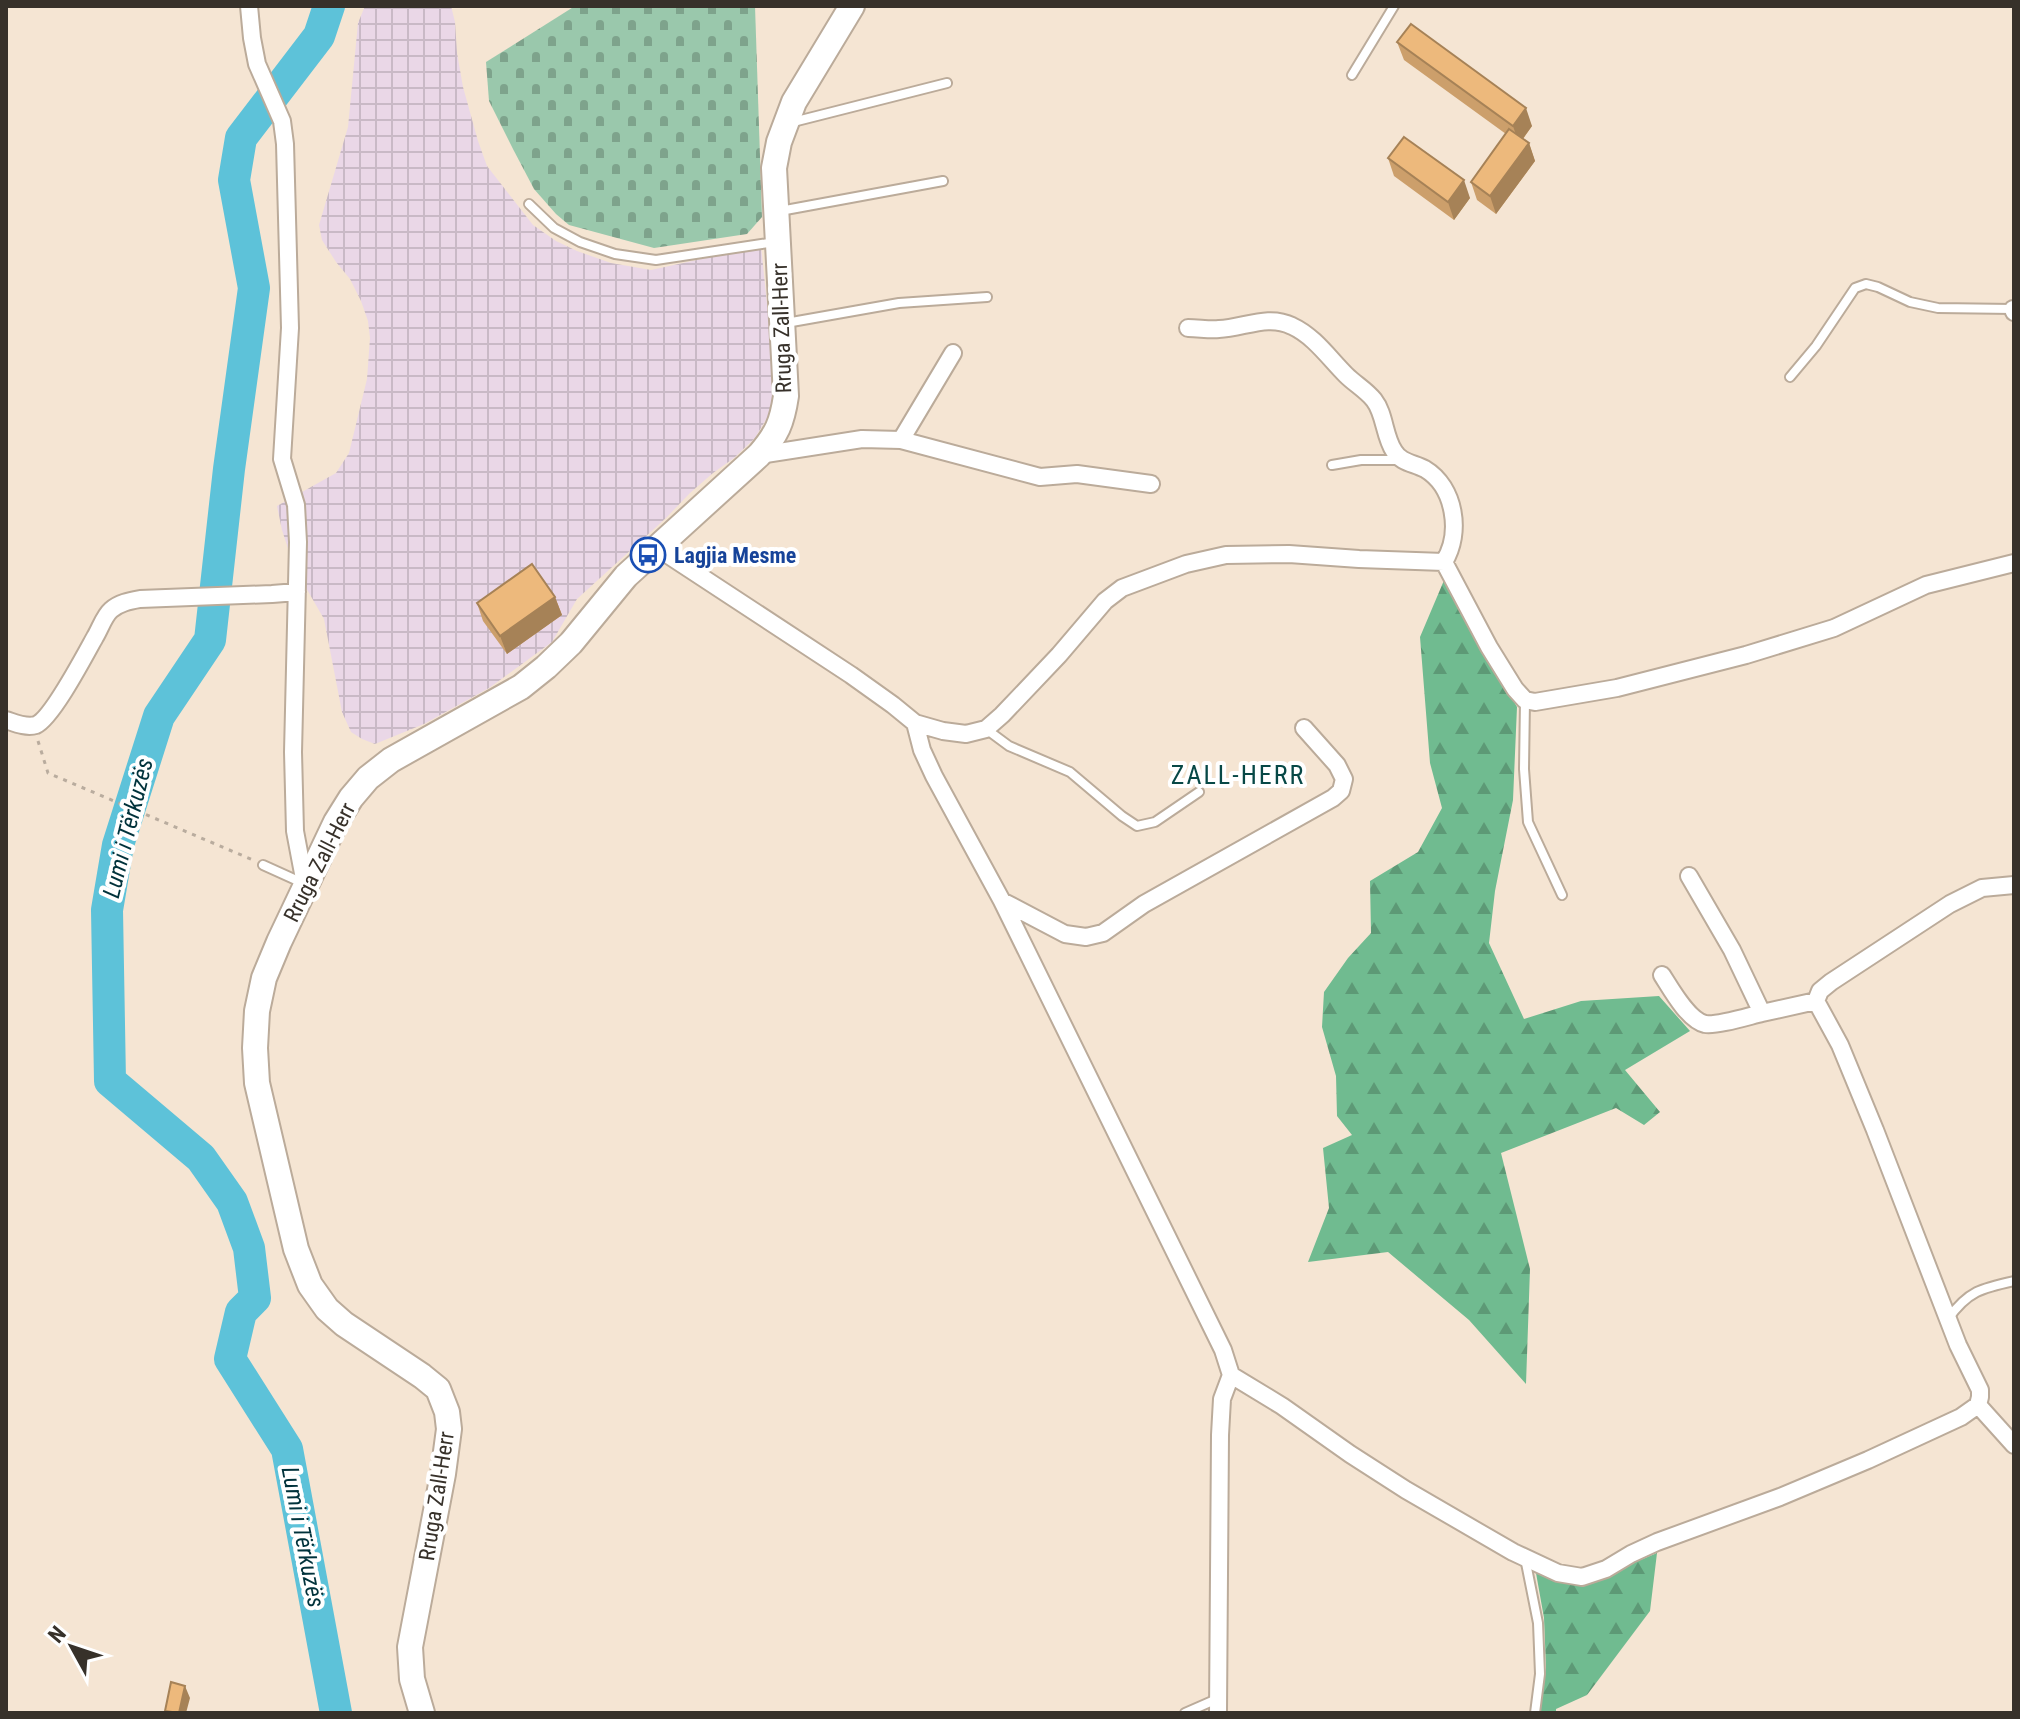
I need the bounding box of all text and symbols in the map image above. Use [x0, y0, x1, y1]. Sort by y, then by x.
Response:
street label: Rruga Zall-Herr [767, 262, 796, 394]
bus stop icon: Lagjia Mesme [629, 536, 667, 574]
place label: Lagjia Mesme [674, 543, 796, 568]
water label: Lumi i Tërkuzës [97, 755, 159, 901]
district label: ZALL-HERR [1171, 760, 1305, 790]
street label: Rruga Zall-Herr [279, 798, 360, 926]
street label: Rruga Zall-Herr [414, 1429, 459, 1562]
water label: Lumi i Tërkuzës [276, 1464, 330, 1610]
north arrow [32, 1607, 112, 1687]
text: N [43, 1621, 71, 1648]

